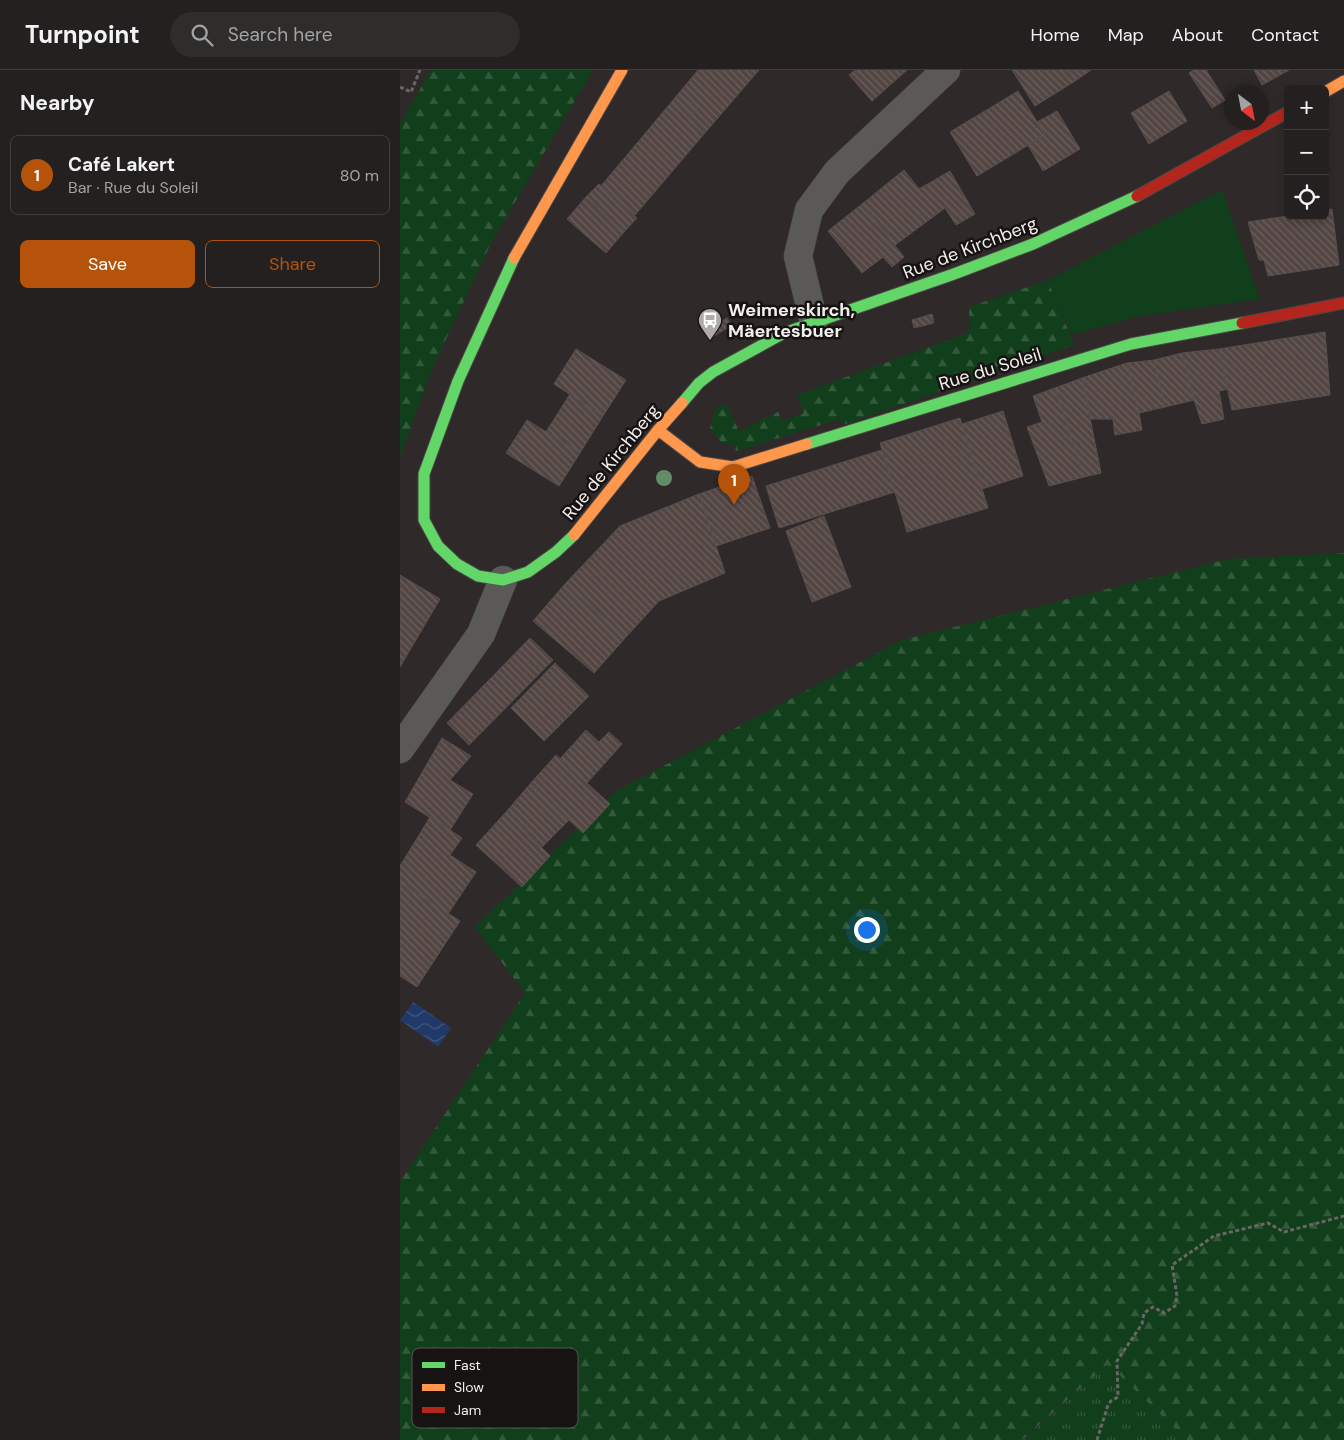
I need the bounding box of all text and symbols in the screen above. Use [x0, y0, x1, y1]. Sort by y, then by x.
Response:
search box [170, 12, 520, 57]
text: Turnpoint [25, 19, 140, 50]
icon: search [188, 21, 216, 49]
text: Search here [228, 22, 333, 47]
text: Home [1030, 23, 1080, 47]
text: Map [1108, 23, 1144, 47]
text: About [1172, 23, 1223, 47]
text: Contact [1251, 23, 1319, 47]
north arrow [1224, 85, 1269, 130]
map controls [1284, 85, 1329, 220]
button: + [1284, 85, 1329, 130]
text: Nearby [20, 89, 94, 117]
button: − [1284, 130, 1329, 175]
text: Café Lakert [68, 152, 175, 177]
text: 1 [34, 165, 40, 186]
text: 80 m [340, 165, 379, 186]
button: locate [1284, 175, 1329, 220]
text: Bar · Rue du Soleil [68, 177, 198, 198]
street label: Rue de Kirchberg [899, 211, 1041, 285]
button: Save [20, 240, 195, 288]
button: Share [205, 240, 380, 288]
place label: Weimerskirch, Mäertesbuer [728, 298, 855, 343]
bus stop icon: Weimerskirch, Mäertesbuer [697, 307, 723, 341]
street label: Rue du Soleil [936, 342, 1044, 396]
street label: Rue de Kirchberg [557, 399, 665, 525]
pin: 1 [718, 464, 750, 505]
your location [854, 917, 880, 943]
legend [412, 1348, 578, 1428]
text: Fast [454, 1356, 481, 1374]
text: Slow [454, 1378, 484, 1396]
text: Jam [454, 1401, 481, 1419]

